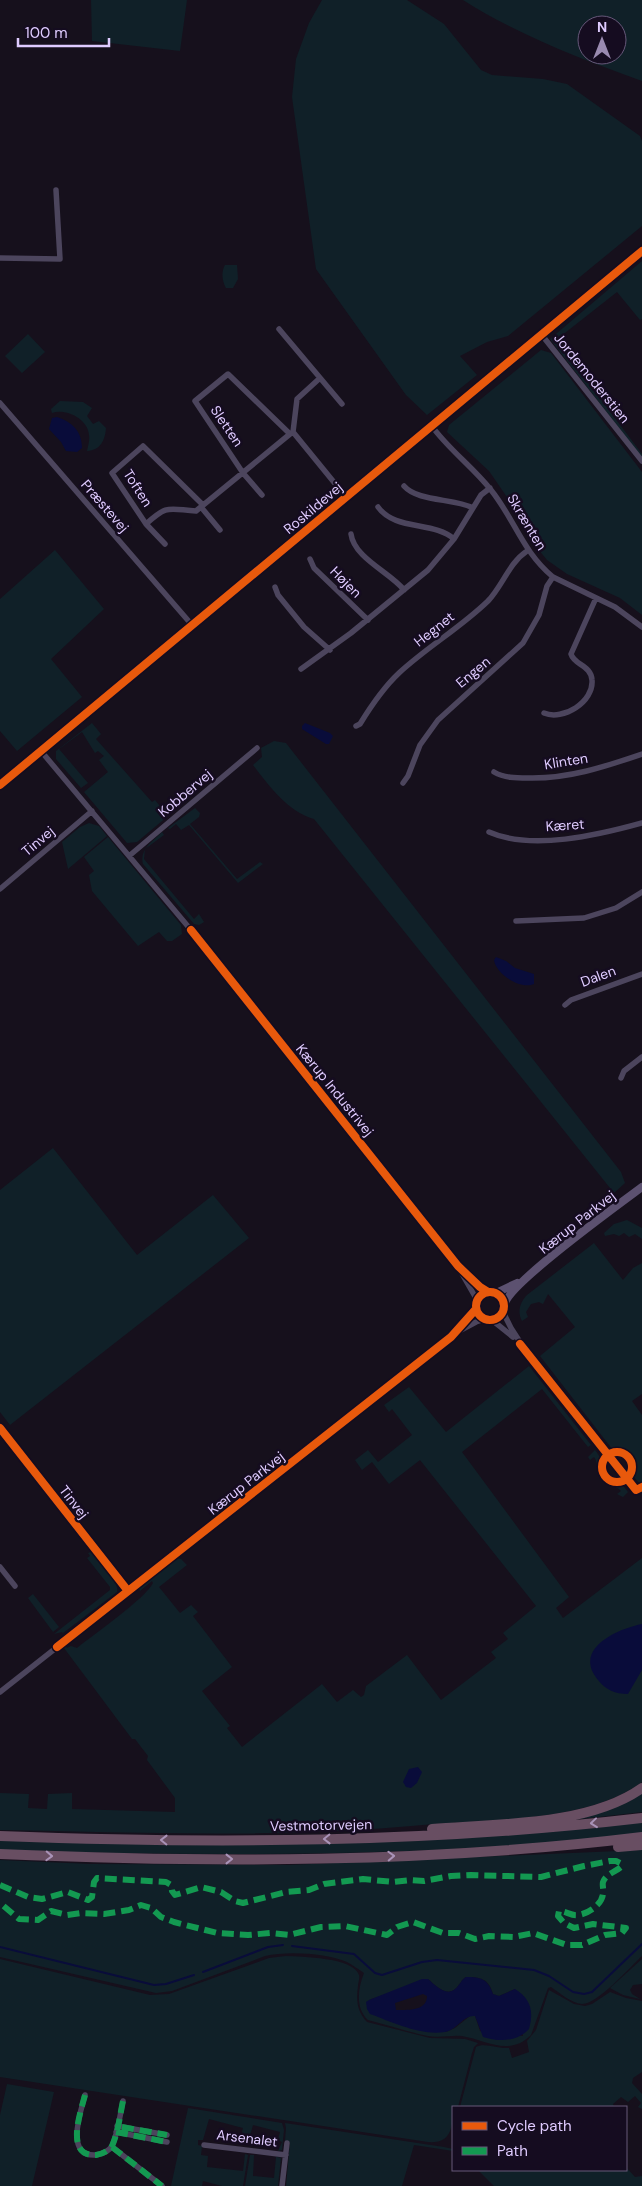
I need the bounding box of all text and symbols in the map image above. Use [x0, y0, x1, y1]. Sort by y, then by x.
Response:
scale bar [18, 15, 109, 47]
north arrow [577, 15, 627, 65]
text: N [597, 18, 607, 36]
text: 100 m [25, 23, 68, 43]
street label: Jordemoderstien [550, 329, 634, 427]
street label: Sletten [207, 402, 247, 450]
street label: Toften [119, 466, 157, 510]
street label: Præstevej [77, 476, 133, 536]
street label: Roskildevej [280, 478, 346, 538]
street label: Skrænten [503, 491, 551, 553]
street label: Højen [326, 562, 366, 602]
street label: Hegnet [410, 608, 458, 650]
street label: Engen [452, 652, 494, 692]
street label: Klinten [543, 749, 589, 773]
street label: Kobbervej [154, 765, 216, 821]
street label: Kæret [545, 815, 585, 835]
street label: Tinvej [18, 822, 58, 860]
street label: Dalen [578, 961, 618, 991]
street label: Kærup Industrivej [292, 1040, 378, 1140]
street label: Kærup Parkvej [535, 1186, 619, 1258]
street label: Kærup Parkvej [204, 1447, 288, 1519]
street label: Tinvej [55, 1482, 93, 1522]
street label: Vestmotorvejen [270, 1815, 372, 1835]
one-way arrow [589, 1817, 597, 1828]
one-way arrow [160, 1834, 168, 1845]
one-way arrow [322, 1834, 330, 1844]
one-way arrow [45, 1851, 53, 1862]
one-way arrow [388, 1851, 395, 1861]
one-way arrow [225, 1854, 233, 1864]
legend [452, 2106, 627, 2171]
text: Cycle path [497, 2116, 572, 2136]
street label: Arsenalet [215, 2125, 279, 2151]
text: Path [497, 2141, 528, 2161]

